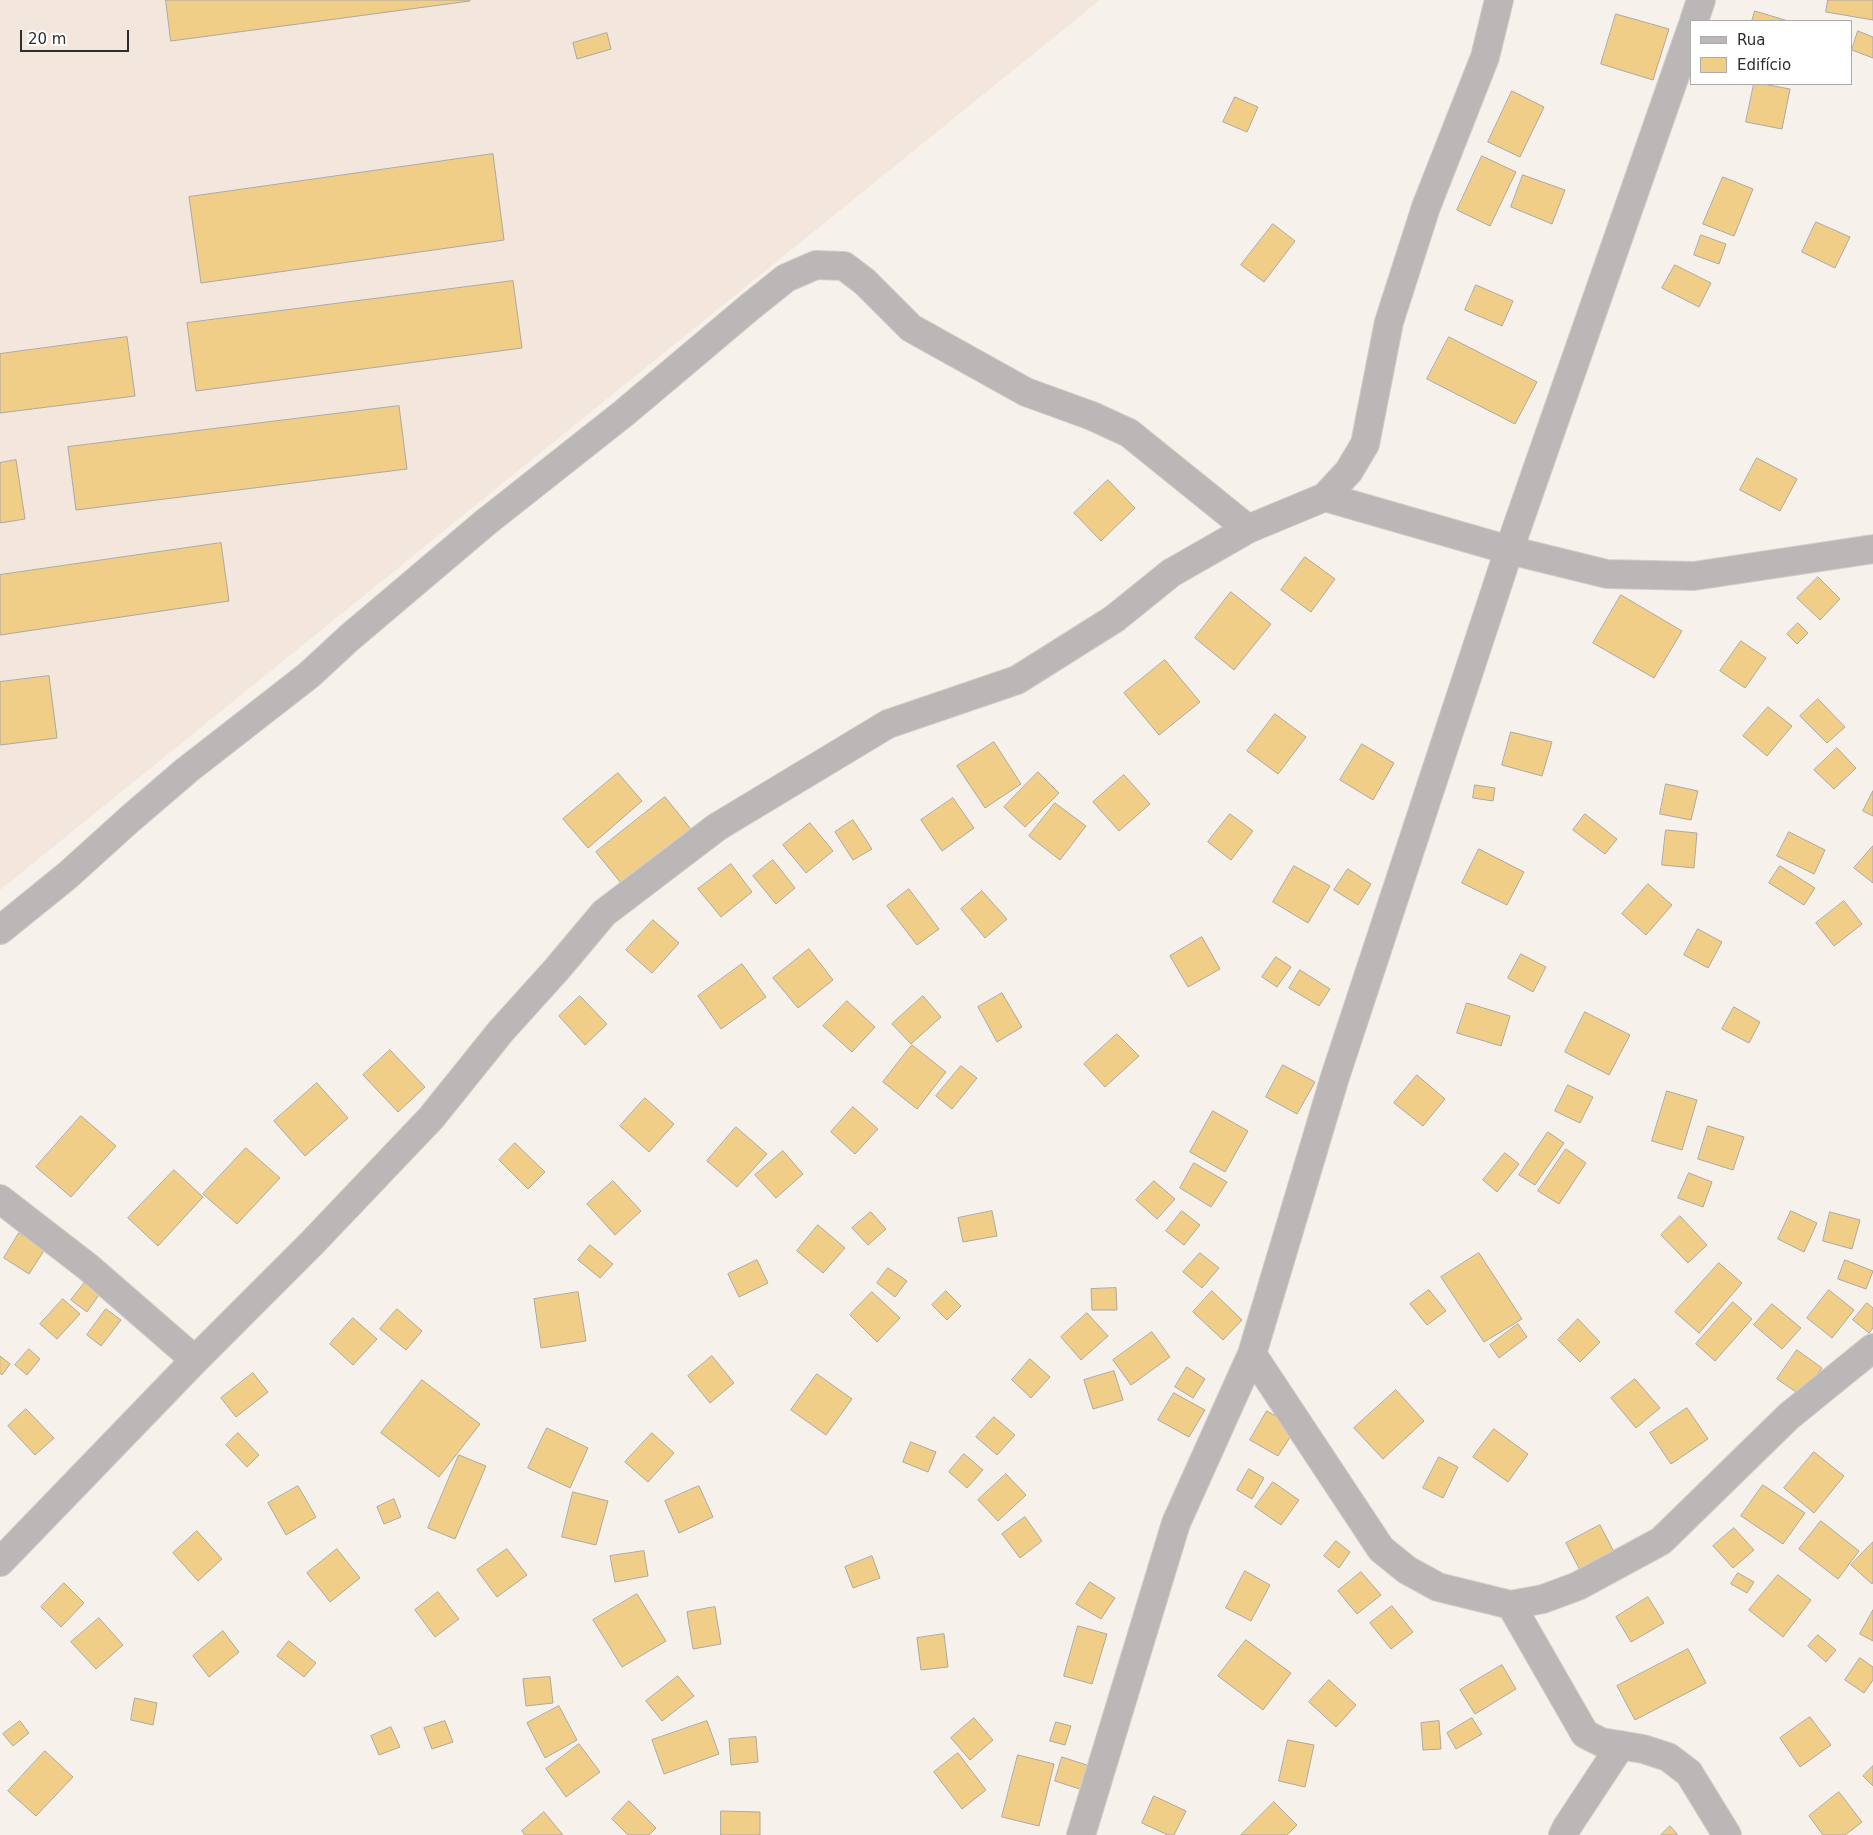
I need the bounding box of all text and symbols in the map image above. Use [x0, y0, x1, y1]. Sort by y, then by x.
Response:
scale bar [22, 20, 131, 52]
legend [1690, 20, 1853, 85]
text: 20 m [28, 30, 66, 48]
text: Rua [1737, 31, 1765, 49]
text: Edifício [1737, 56, 1791, 74]

